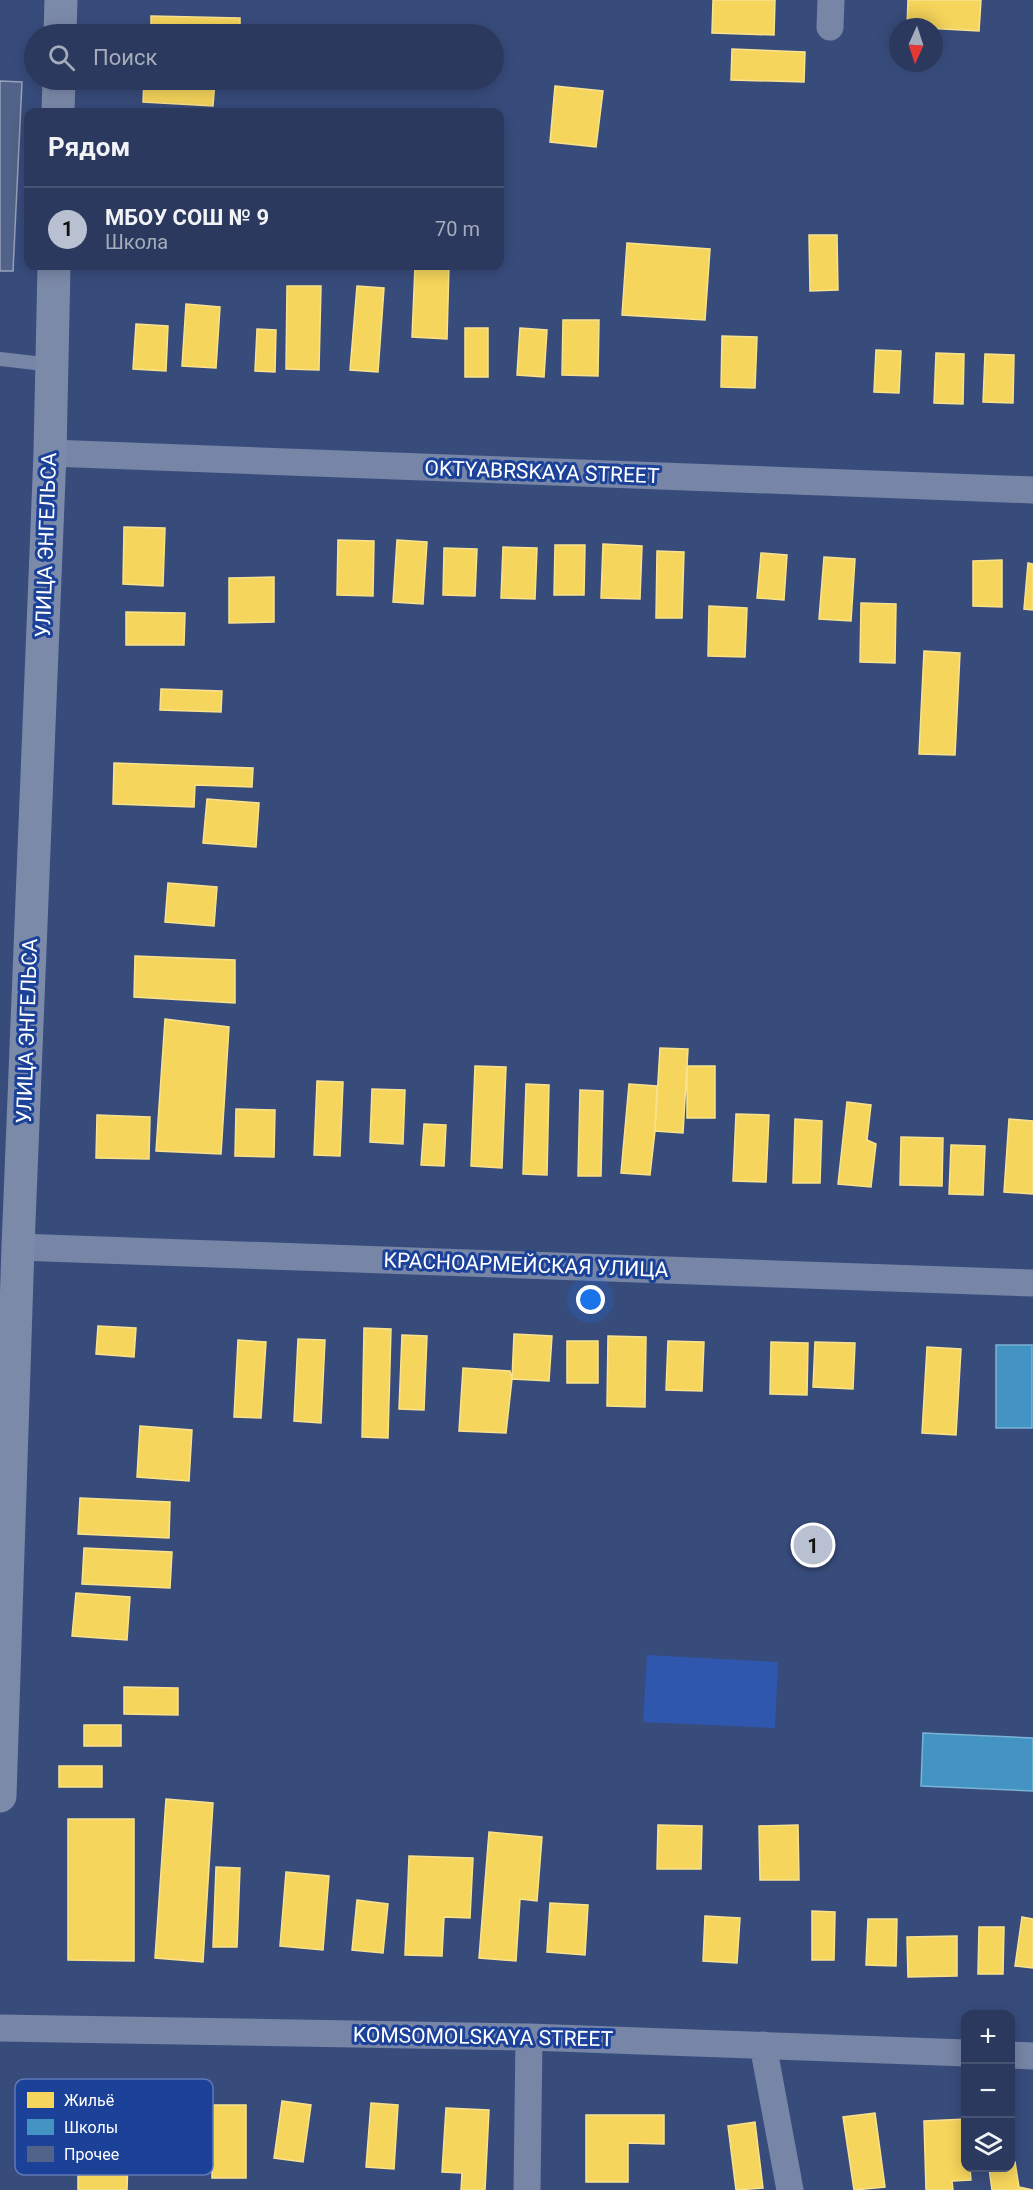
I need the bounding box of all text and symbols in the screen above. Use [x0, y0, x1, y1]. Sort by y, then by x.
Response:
north arrow [889, 18, 943, 72]
search box [24, 24, 504, 90]
icon: search [45, 41, 78, 74]
text: Поиск [93, 45, 157, 70]
text: Рядом [48, 132, 130, 162]
text: МБОУ СОШ № 9 [105, 205, 269, 230]
text: 1 [62, 217, 73, 241]
text: 70 m [435, 217, 480, 241]
text: Школа [105, 230, 168, 254]
street label: УЛИЦА ЭНГЕЛЬСА [31, 452, 61, 638]
street label: OKTYABRSKAYA STREET [424, 456, 660, 488]
street label: УЛИЦА ЭНГЕЛЬСА [12, 938, 42, 1124]
street label: КРАСНОАРМЕЙСКАЯ УЛИЦА [383, 1248, 669, 1282]
your location [576, 1285, 605, 1314]
pin: 1 [794, 1522, 832, 1568]
map controls [961, 2010, 1015, 2172]
button: + [961, 2010, 1015, 2064]
street label: KOMSOMOLSKAYA STREET [353, 2023, 614, 2051]
button: − [961, 2064, 1015, 2118]
legend [15, 2079, 213, 2175]
text: Жильё [64, 2091, 114, 2110]
text: Школы [64, 2118, 118, 2137]
button: layers [961, 2118, 1015, 2172]
text: Прочее [64, 2145, 119, 2164]

